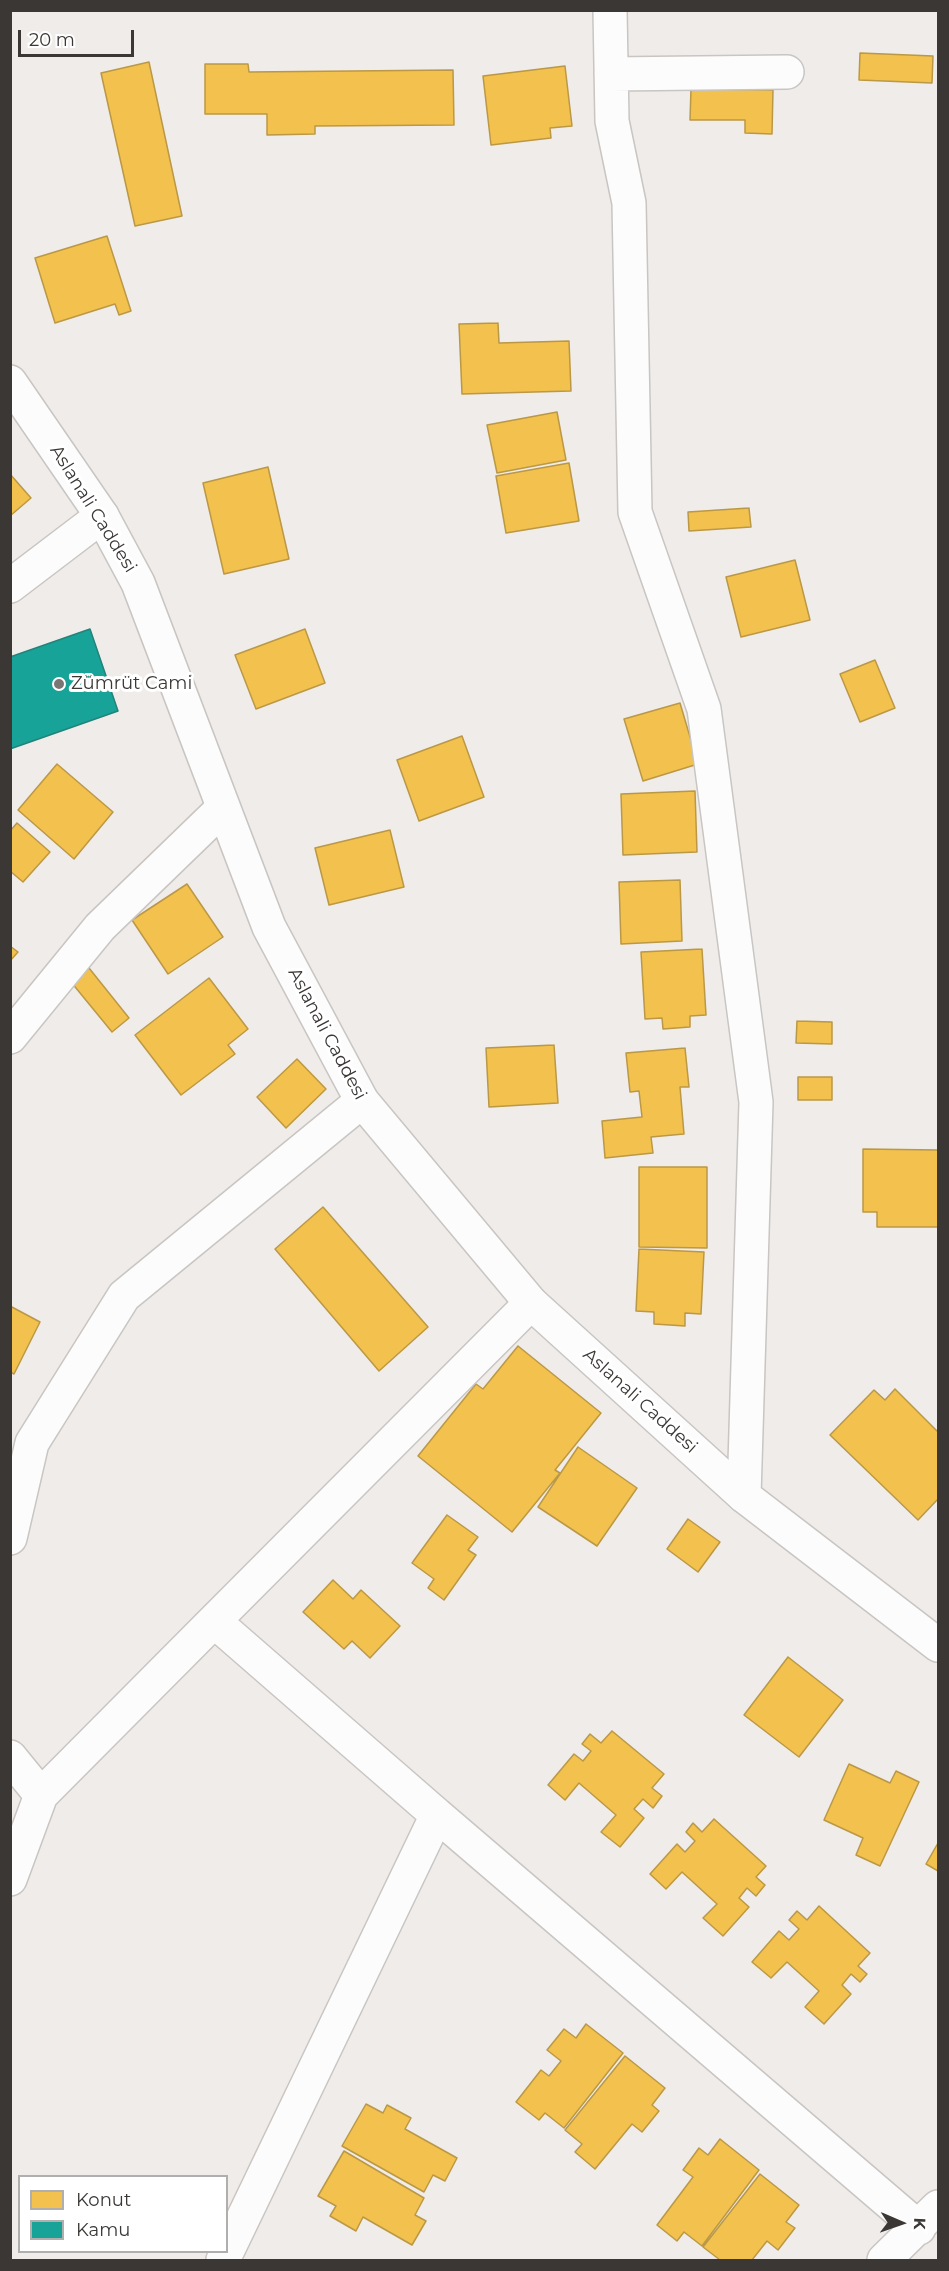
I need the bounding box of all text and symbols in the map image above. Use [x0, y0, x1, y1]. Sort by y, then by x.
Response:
scale bar [21, 18, 136, 56]
text: 20 m [29, 29, 75, 51]
street label: Aslanali Caddesi [45, 441, 141, 577]
place label: Zümrüt Cami [71, 673, 192, 695]
marker: Zümrüt Cami [52, 677, 66, 691]
street label: Aslanali Caddesi [283, 964, 371, 1104]
street label: Aslanali Caddesi [578, 1344, 702, 1458]
legend [18, 2175, 228, 2253]
text: Konut [76, 2189, 131, 2211]
north arrow [871, 2193, 931, 2253]
text: K [910, 2217, 929, 2230]
text: Kamu [76, 2219, 130, 2241]

